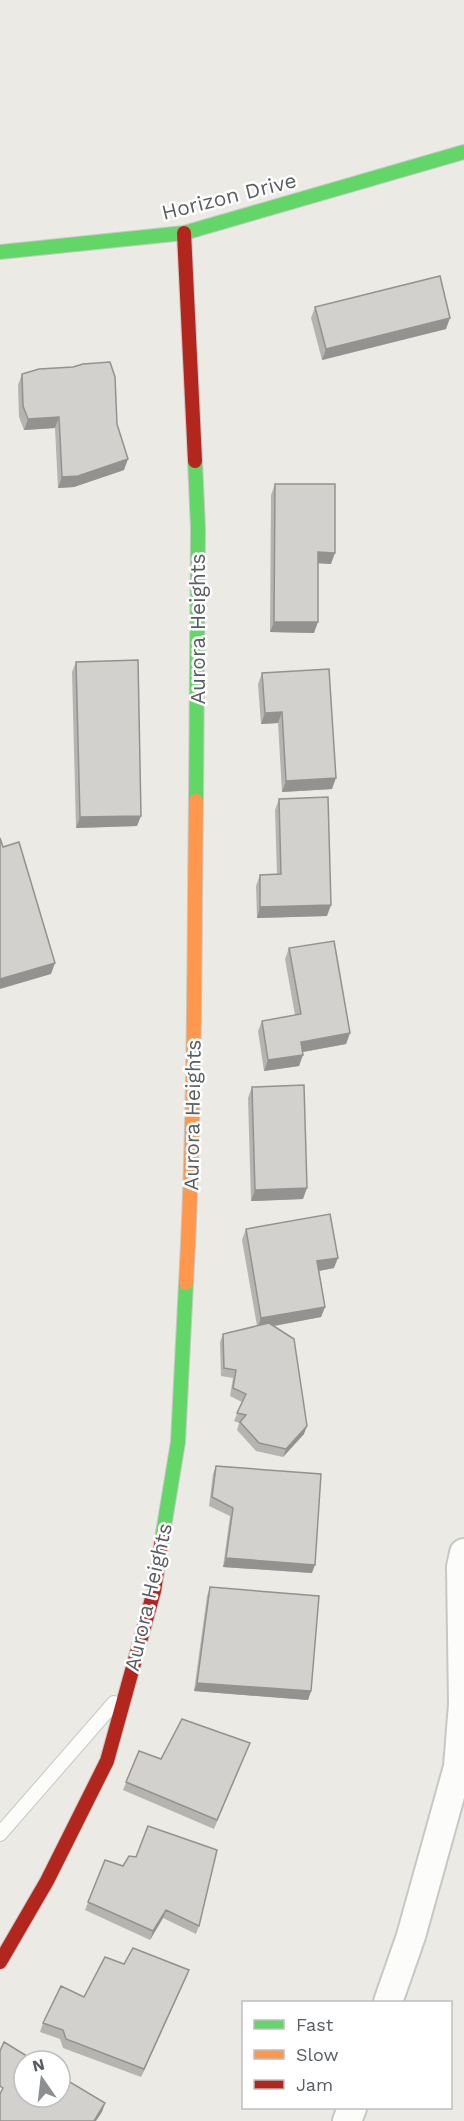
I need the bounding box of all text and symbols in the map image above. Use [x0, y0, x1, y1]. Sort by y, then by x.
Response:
street label: Horizon Drive [159, 167, 299, 225]
street label: Aurora Heights [185, 553, 210, 705]
street label: Aurora Heights [178, 1039, 206, 1191]
street label: Aurora Heights [119, 1521, 177, 1673]
legend [242, 2001, 452, 2109]
text: Fast [296, 2014, 334, 2035]
text: Slow [296, 2044, 339, 2065]
north arrow [12, 2049, 72, 2109]
text: N [30, 2054, 47, 2076]
text: Jam [296, 2074, 333, 2095]

